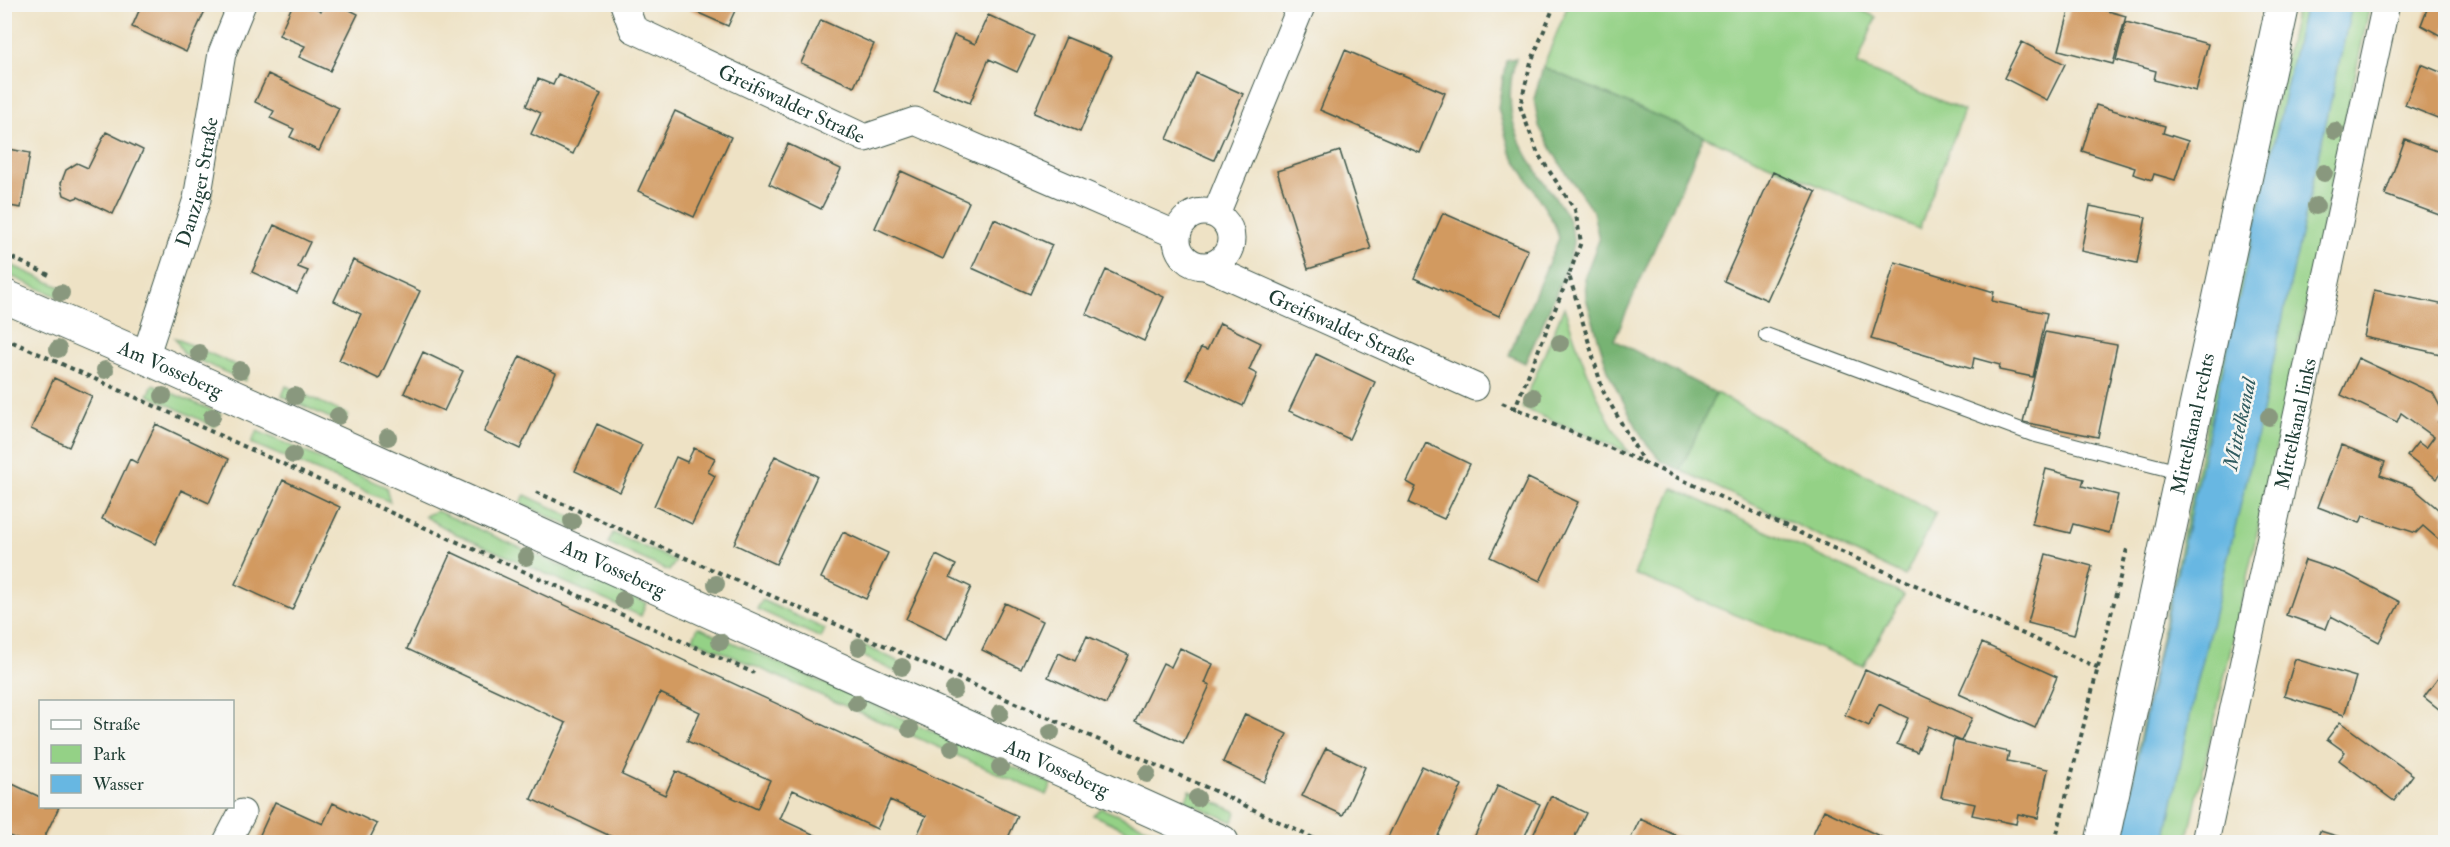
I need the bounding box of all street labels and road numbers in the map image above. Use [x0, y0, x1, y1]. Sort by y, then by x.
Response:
street label: Greifswalder Straße [714, 58, 869, 149]
street label: Danziger Straße [170, 115, 223, 250]
street label: Greifswalder Straße [1264, 283, 1420, 371]
street label: Am Vosseberg [114, 334, 228, 404]
street label: Mittelkanal rechts [2165, 350, 2220, 497]
street label: Mittelkanal links [2269, 356, 2322, 492]
street label: Am Vosseberg [557, 533, 671, 603]
street label: Am Vosseberg [1000, 733, 1114, 803]

